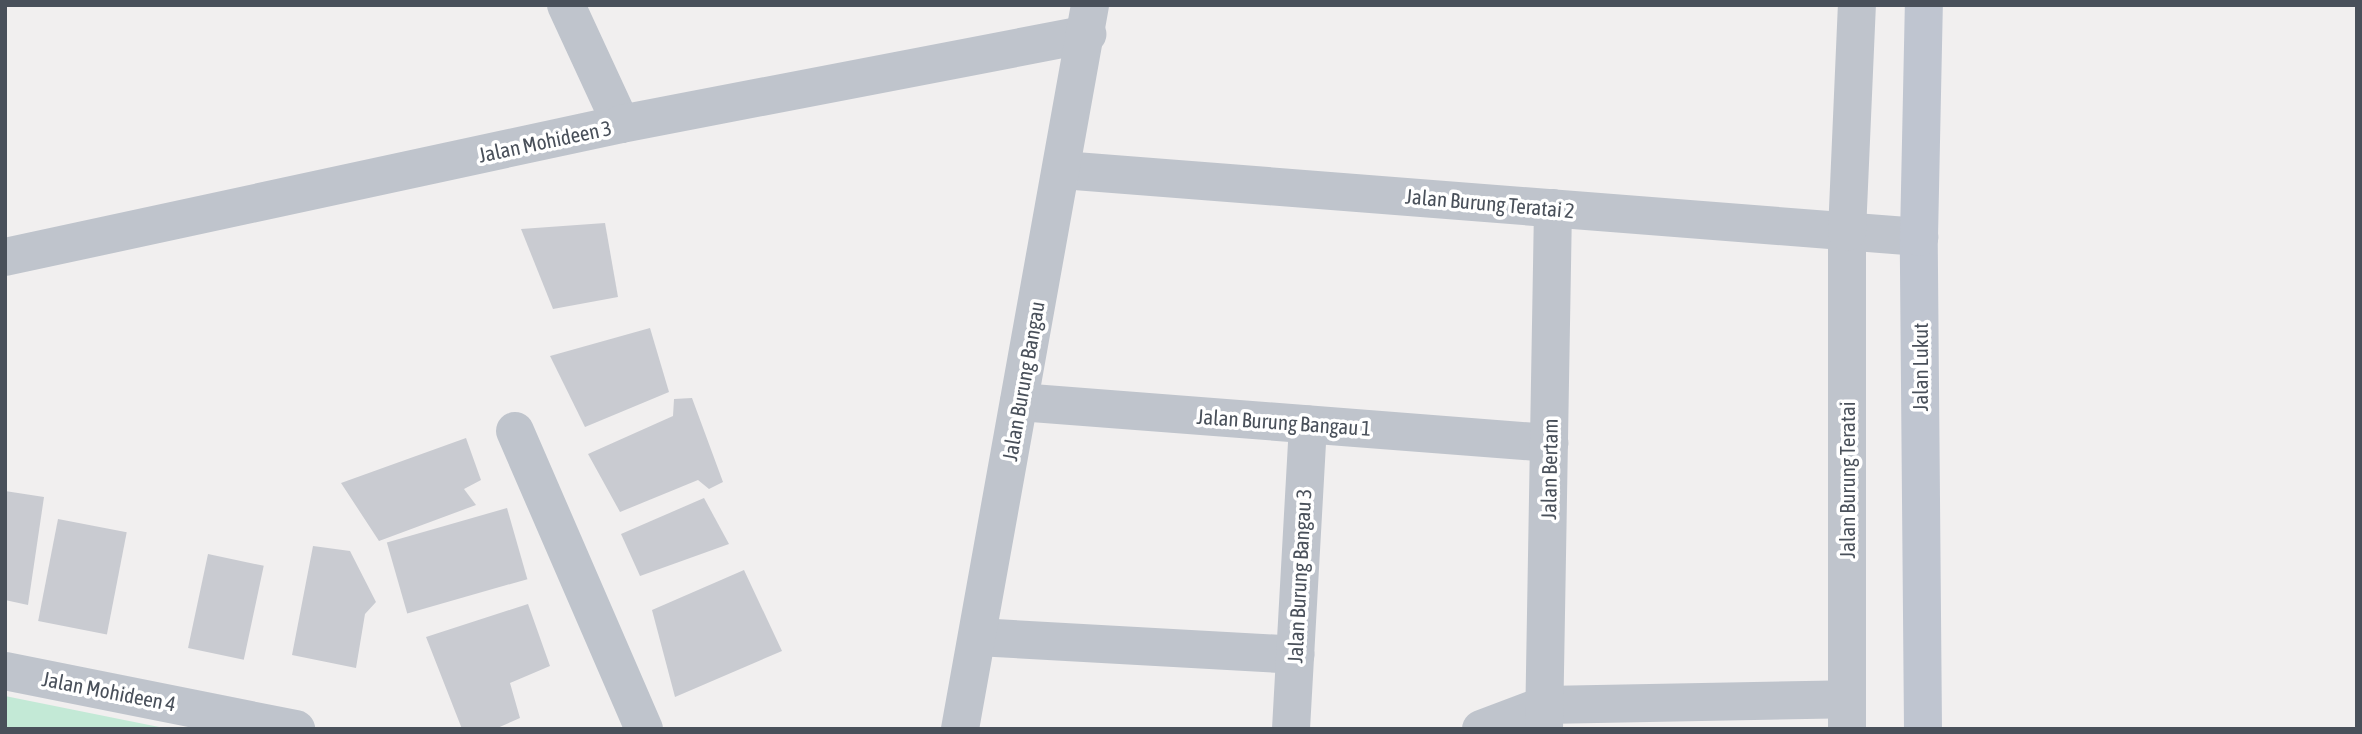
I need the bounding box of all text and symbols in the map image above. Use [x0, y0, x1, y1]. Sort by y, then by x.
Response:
street label: Jalan Mohideen 3 [476, 115, 614, 167]
street label: Jalan Burung Teratai 2 [1404, 183, 1576, 223]
street label: Jalan Burung Bangau [997, 299, 1049, 463]
street label: Jalan Lukut [1907, 323, 1933, 411]
street label: Jalan Burung Teratai [1834, 401, 1860, 559]
street label: Jalan Burung Bangau 1 [1196, 403, 1372, 441]
street label: Jalan Bertam [1536, 418, 1562, 520]
street label: Jalan Burung Bangau 3 [1282, 488, 1316, 664]
street label: Jalan Mohideen 4 [40, 666, 178, 716]

